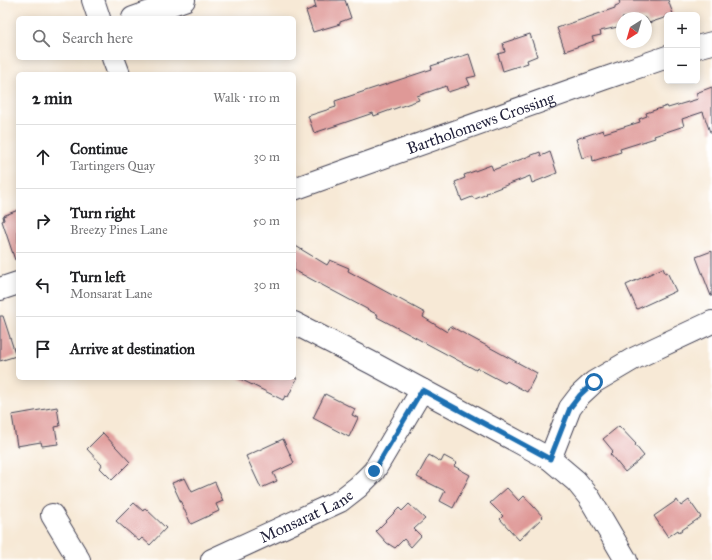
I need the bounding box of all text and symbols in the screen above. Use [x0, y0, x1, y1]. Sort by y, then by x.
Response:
north arrow [616, 12, 652, 48]
map controls [664, 12, 700, 84]
button: + [664, 12, 700, 48]
search box [16, 16, 296, 60]
icon: search [30, 27, 52, 49]
text: Search here [62, 29, 133, 47]
button: − [664, 48, 700, 84]
text: 2 min [32, 88, 72, 109]
street label: Bartholomews Crossing [404, 88, 558, 158]
text: Walk · 110 m [213, 90, 280, 106]
text: Continue [70, 140, 128, 158]
icon: ahead [32, 146, 54, 168]
text: 30 m [254, 149, 280, 165]
text: Tartingers Quay [70, 158, 155, 174]
text: Turn right [70, 204, 135, 222]
icon: right [32, 210, 54, 232]
text: 50 m [253, 213, 280, 229]
text: Breezy Pines Lane [70, 222, 168, 238]
text: Turn left [70, 268, 126, 286]
icon: left [32, 274, 54, 296]
text: 30 m [254, 277, 280, 293]
text: Monsarat Lane [70, 286, 152, 302]
icon: arrive [32, 338, 54, 360]
text: Arrive at destination [70, 340, 195, 358]
route start [585, 373, 603, 391]
route end [365, 462, 383, 480]
street label: Monsarat Lane [257, 485, 357, 547]

